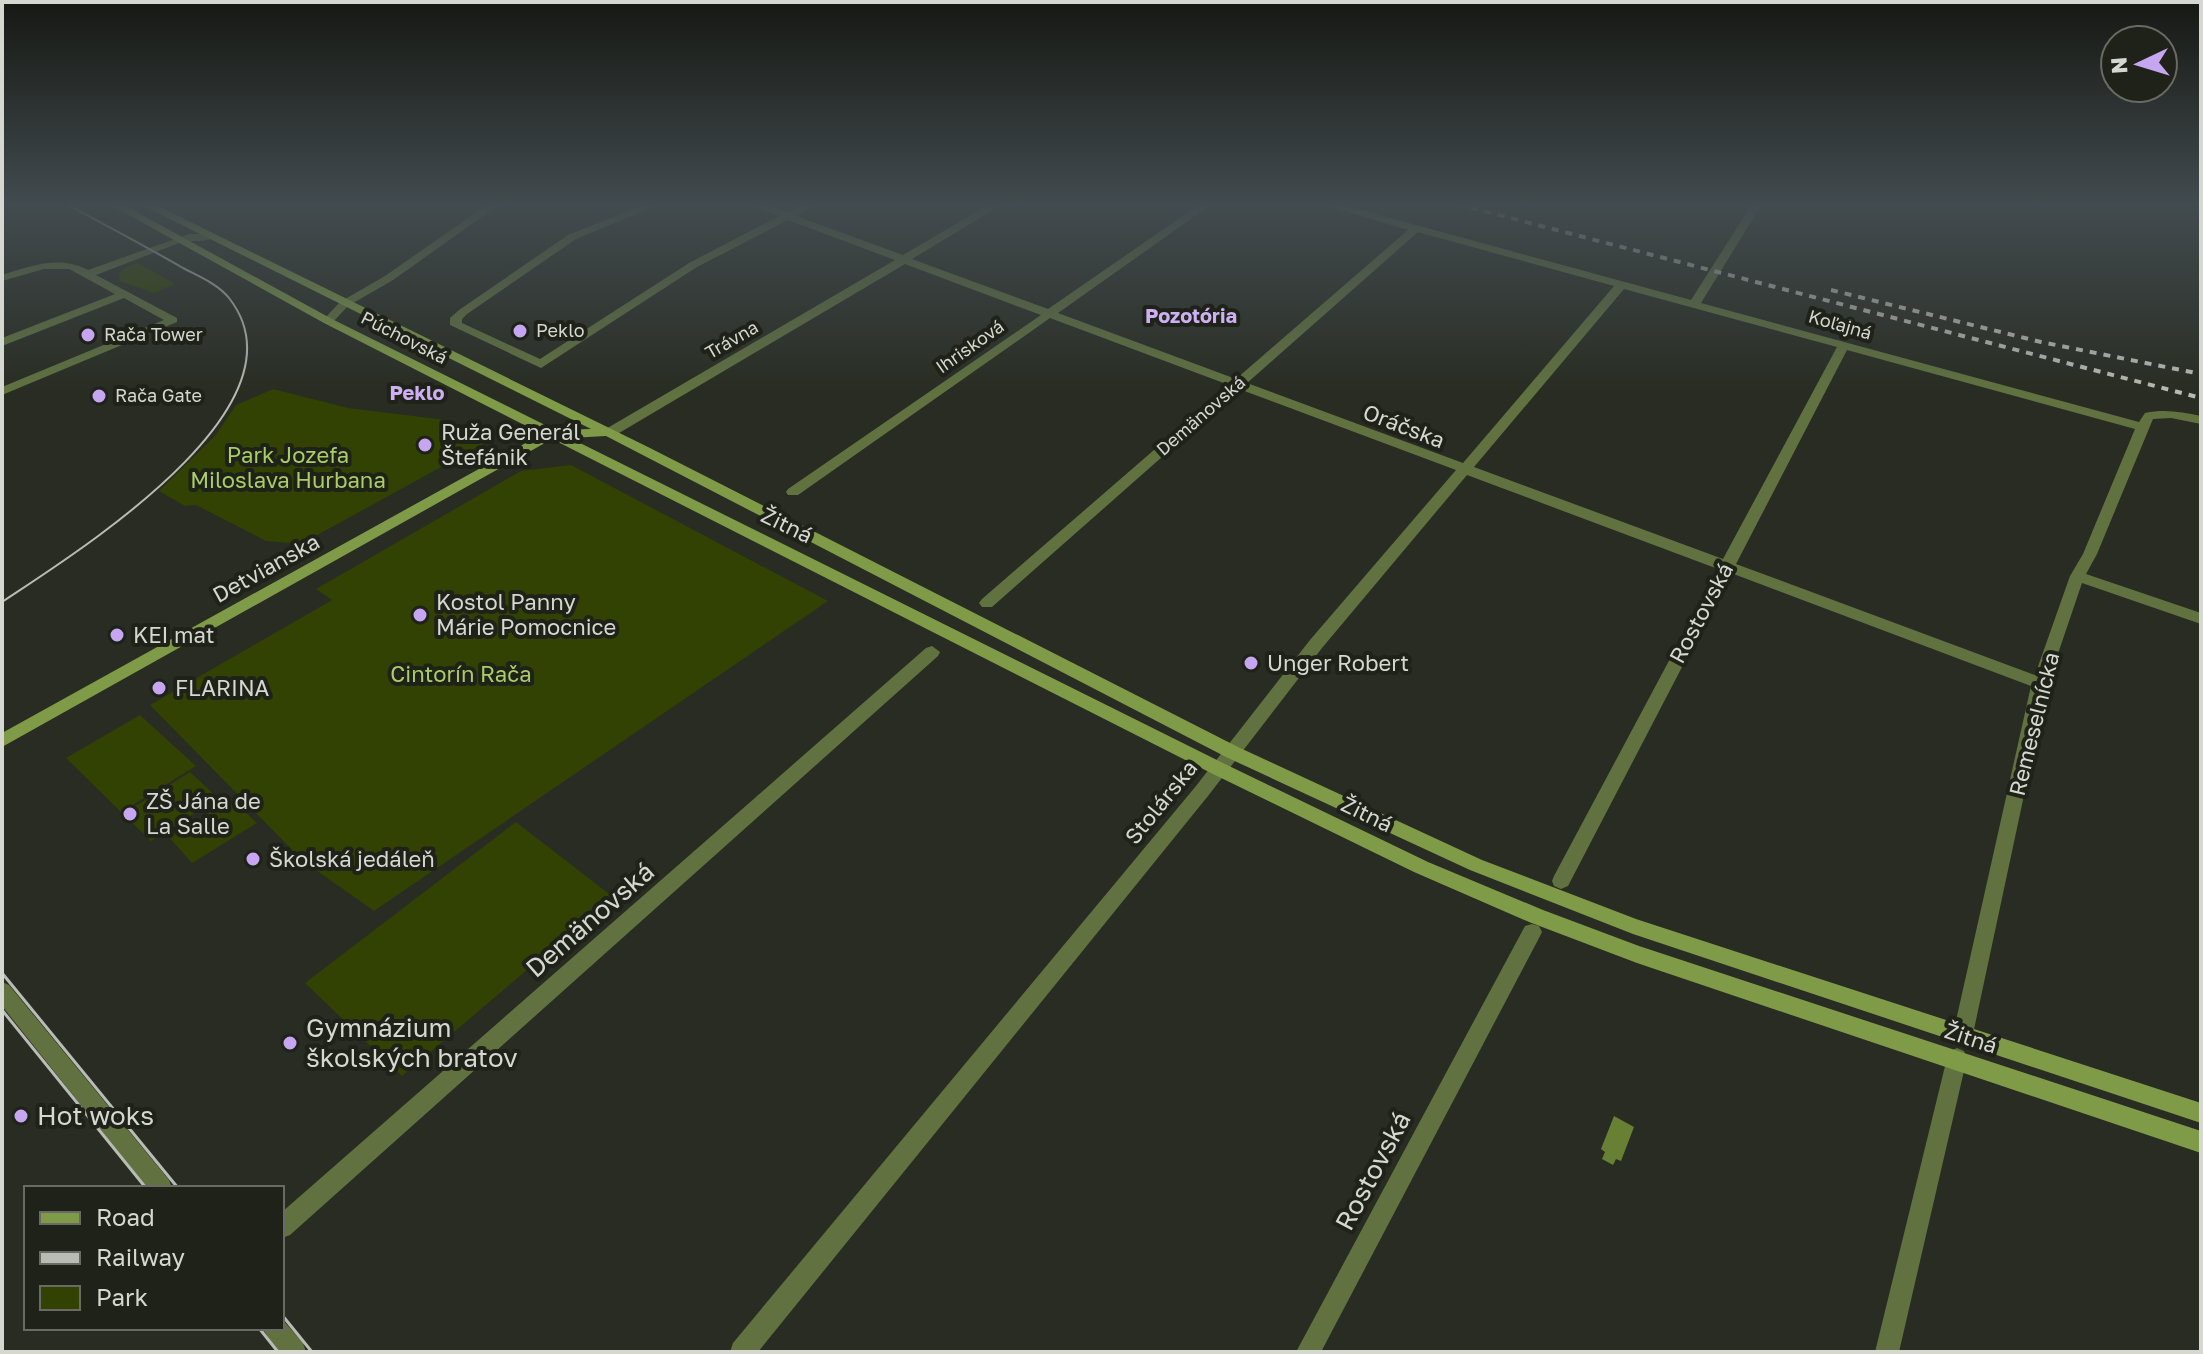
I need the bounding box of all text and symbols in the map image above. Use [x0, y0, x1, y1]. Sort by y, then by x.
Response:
north arrow [2099, 24, 2179, 104]
text: N [2104, 56, 2133, 75]
district label: Pozotória [1145, 303, 1237, 327]
street label: Koľajná [1806, 305, 1874, 344]
street label: Púchovská [358, 306, 451, 368]
street label: Trávna [701, 315, 762, 363]
street label: Ihrisková [931, 315, 1008, 378]
place label: Peklo [536, 319, 585, 341]
marker: Peklo [511, 322, 529, 340]
place label: Rača Tower [104, 323, 203, 345]
marker: Rača Tower [79, 326, 97, 344]
street label: Demänovská [1151, 371, 1249, 460]
district label: Peklo [389, 380, 445, 404]
place label: Rača Gate [115, 384, 202, 406]
marker: Rača Gate [90, 387, 108, 405]
street label: Oráčska [1359, 398, 1449, 453]
place label: Ruža Generál Štefánik [441, 418, 580, 470]
marker: Ruža Generál Štefánik [416, 436, 434, 454]
park label: Park Jozefa Miloslava Hurbana [190, 441, 386, 493]
street label: Žitná [757, 501, 817, 548]
street label: Detvianska [208, 527, 324, 608]
street label: Rostovská [1663, 558, 1738, 668]
place label: Kostol Panny Márie Pomocnice [436, 588, 616, 640]
marker: Kostol Panny Márie Pomocnice [411, 606, 429, 624]
place label: KEI mat [133, 621, 215, 648]
marker: KEI mat [108, 626, 126, 644]
place label: Unger Robert [1267, 649, 1409, 676]
street label: Remeselnícka [2003, 649, 2064, 799]
marker: Unger Robert [1242, 654, 1260, 672]
park label: Cintorín Rača [390, 660, 532, 687]
place label: FLARINA [175, 674, 270, 701]
marker: FLARINA [150, 679, 168, 697]
street label: Stolárska [1119, 754, 1203, 849]
place label: ZŠ Jána de La Salle [146, 787, 261, 839]
street label: Žitná [1337, 790, 1397, 837]
marker: ZŠ Jána de La Salle [121, 805, 139, 823]
place label: Školská jedáleň [269, 845, 435, 872]
marker: Školská jedáleň [244, 850, 262, 868]
street label: Demänovská [519, 856, 660, 984]
place label: Gymnázium školských bratov [306, 1012, 518, 1073]
street label: Žitná [1941, 1016, 2001, 1059]
marker: Gymnázium školských bratov [281, 1034, 299, 1052]
place label: Hot woks [37, 1100, 154, 1131]
street label: Rostovská [1328, 1106, 1417, 1235]
marker: Hot woks [12, 1107, 30, 1125]
legend [24, 1186, 284, 1330]
text: Road [96, 1202, 155, 1231]
text: Railway [96, 1242, 185, 1271]
text: Park [96, 1282, 148, 1311]

